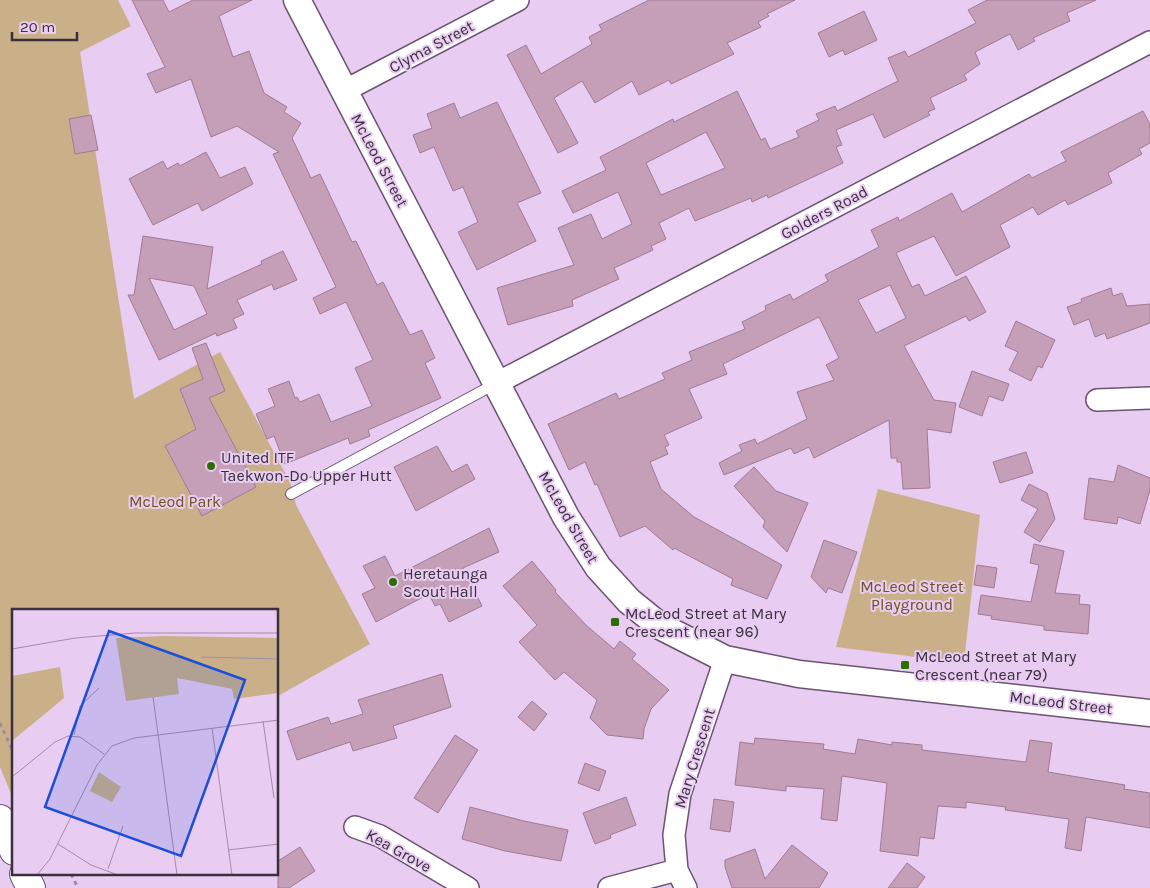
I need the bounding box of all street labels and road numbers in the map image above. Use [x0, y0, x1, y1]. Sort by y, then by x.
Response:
street label: Clyma Street [386, 16, 477, 77]
street label: McLeod Street [347, 110, 412, 210]
street label: Golders Road [777, 182, 871, 243]
street label: McLeod Street [534, 468, 603, 567]
street label: McLeod Street [1008, 687, 1113, 718]
street label: Mary Crescent [670, 706, 719, 811]
street label: Kea Grove [363, 825, 435, 876]

